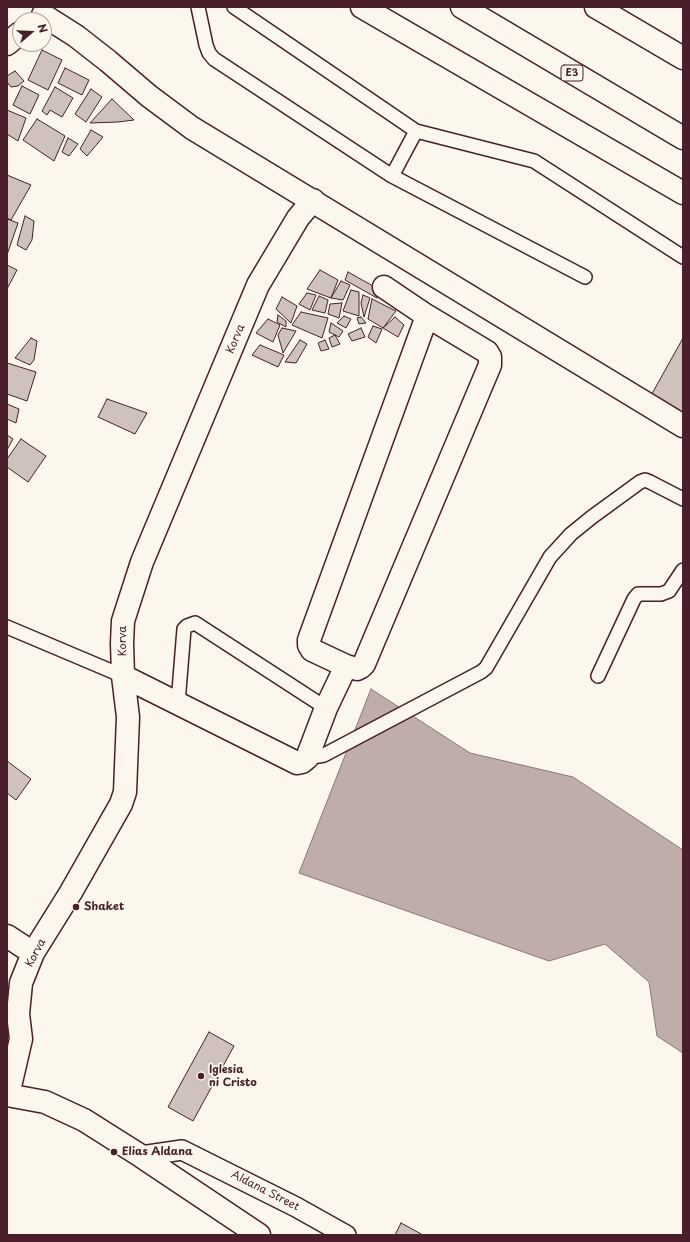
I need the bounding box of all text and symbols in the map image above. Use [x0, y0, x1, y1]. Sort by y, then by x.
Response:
north arrow [12, 12, 52, 52]
text: N [33, 21, 52, 35]
road number: E3 [561, 65, 583, 81]
street label: Korva [224, 322, 248, 356]
street label: Korva [116, 626, 130, 656]
place label: Shaket [84, 900, 124, 914]
marker: Shaket [71, 902, 81, 912]
street label: Korva [23, 937, 49, 969]
place label: Iglesia ni Cristo [209, 1063, 257, 1089]
marker: Iglesia ni Cristo [196, 1071, 206, 1081]
place label: Elias Aldana [122, 1145, 193, 1159]
marker: Elias Aldana [109, 1147, 119, 1157]
street label: Aldana Street [229, 1168, 301, 1214]

